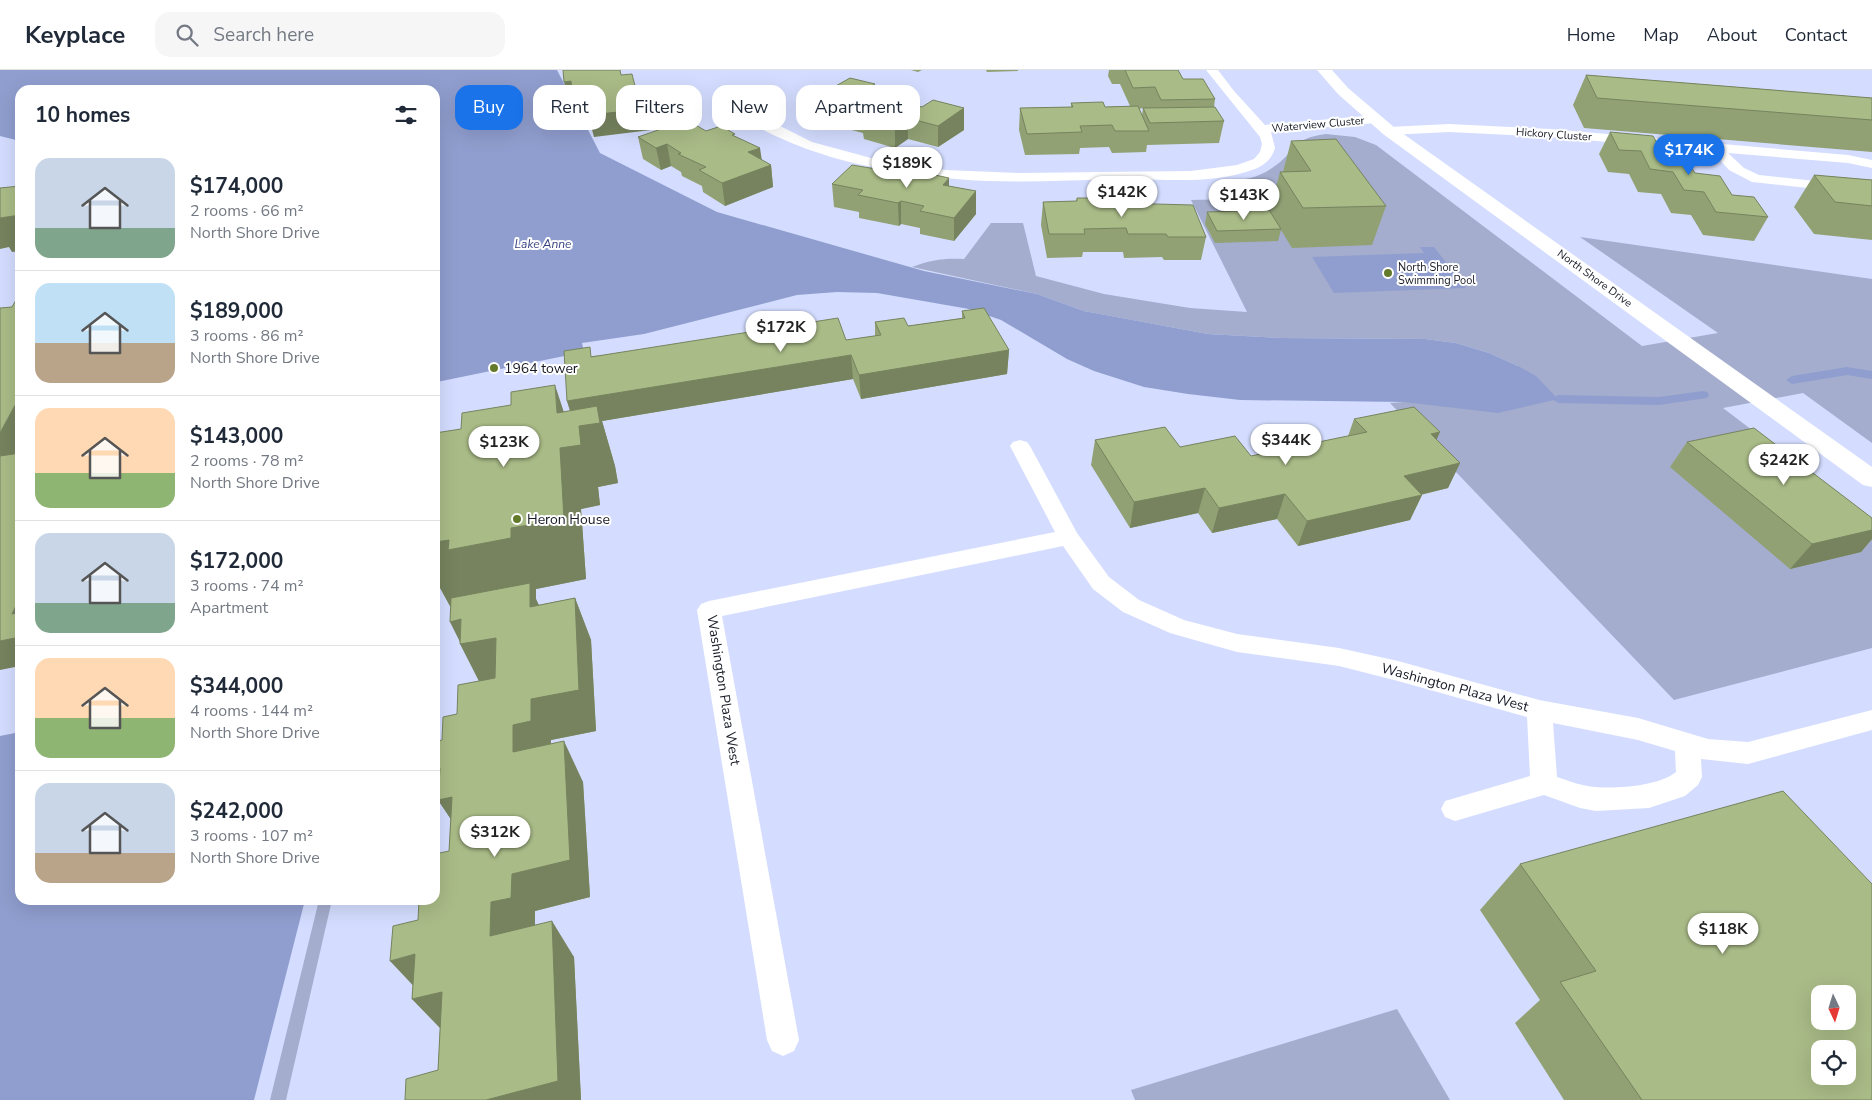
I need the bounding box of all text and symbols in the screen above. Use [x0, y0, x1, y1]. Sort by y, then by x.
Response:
search box [155, 12, 505, 57]
text: Keyplace [25, 19, 125, 51]
icon: search [173, 21, 201, 49]
text: Search here [213, 22, 314, 48]
text: Home [1567, 23, 1615, 47]
text: Map [1643, 23, 1679, 47]
text: About [1707, 23, 1757, 47]
text: Contact [1785, 23, 1847, 47]
chip: Buy [455, 85, 523, 130]
chip: Rent [533, 85, 606, 130]
chip: Filters [616, 85, 702, 130]
chip: New [712, 85, 786, 130]
chip: Apartment [796, 85, 920, 130]
text: 10 homes [35, 101, 130, 129]
icon: filters [392, 101, 420, 129]
street label: Waterview Cluster [1271, 113, 1365, 136]
street label: Hickory Cluster [1516, 124, 1592, 145]
pin: $174K [1654, 134, 1724, 176]
text: $174K [1664, 139, 1714, 161]
pin: $189K [872, 146, 942, 189]
text: $189K [882, 152, 932, 174]
text: $174,000 [190, 172, 283, 200]
pin: $142K [1087, 176, 1157, 218]
icon: home [75, 178, 135, 238]
pin: $143K [1209, 178, 1279, 221]
text: $142K [1097, 181, 1147, 203]
text: $143K [1219, 184, 1269, 206]
text: 2 rooms · 66 m² [190, 200, 303, 222]
text: North Shore Drive [190, 222, 320, 244]
water label: Lake Anne [515, 236, 572, 252]
street label: North Shore Drive [1554, 246, 1635, 311]
place label: North Shore Swimming Pool [1398, 260, 1476, 288]
marker: North Shore Swimming Pool [1382, 267, 1394, 279]
text: $189,000 [190, 297, 283, 325]
icon: home [75, 303, 135, 363]
pin: $172K [746, 310, 816, 353]
text: $172K [756, 316, 806, 338]
text: 3 rooms · 86 m² [190, 325, 303, 347]
text: North Shore Drive [190, 347, 320, 369]
place label: 1964 tower [504, 359, 578, 378]
marker: 1964 tower [488, 362, 500, 374]
text: $143,000 [190, 422, 283, 450]
pin: $344K [1251, 424, 1321, 466]
pin: $123K [469, 426, 539, 468]
icon: home [75, 428, 135, 488]
text: $344K [1261, 429, 1311, 451]
text: $123K [479, 431, 529, 453]
pin: $242K [1749, 444, 1819, 486]
text: $242K [1759, 449, 1809, 471]
text: 2 rooms · 78 m² [190, 450, 303, 472]
text: North Shore Drive [190, 472, 320, 494]
place label: Heron House [527, 510, 610, 529]
marker: Heron House [511, 513, 523, 525]
text: $172,000 [190, 547, 283, 575]
icon: home [75, 553, 135, 613]
text: 3 rooms · 74 m² [190, 575, 303, 597]
text: Apartment [190, 597, 268, 619]
street label: Washington Plaza West [702, 614, 745, 767]
street label: Washington Plaza West [1379, 659, 1531, 716]
text: $344,000 [190, 672, 283, 700]
icon: home [75, 678, 135, 738]
text: 4 rooms · 144 m² [190, 700, 313, 722]
text: North Shore Drive [190, 722, 320, 744]
text: $242,000 [190, 797, 283, 825]
icon: home [75, 803, 135, 863]
pin: $312K [460, 816, 530, 858]
text: $312K [470, 821, 520, 843]
text: 3 rooms · 107 m² [190, 825, 313, 847]
text: North Shore Drive [190, 847, 320, 869]
pin: $118K [1688, 912, 1758, 955]
text: $118K [1698, 918, 1748, 940]
north arrow [1811, 985, 1856, 1030]
map controls [1811, 985, 1856, 1085]
button: locate [1811, 1040, 1856, 1085]

